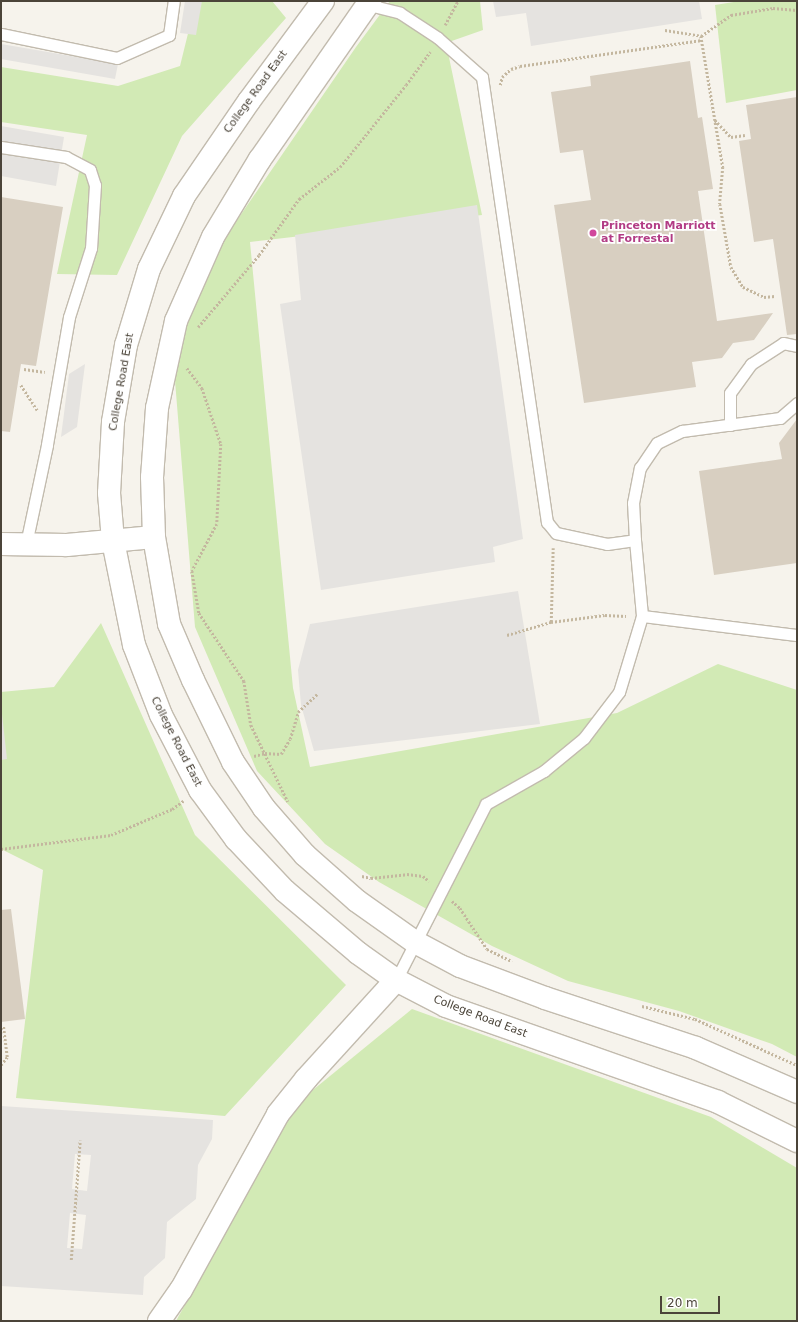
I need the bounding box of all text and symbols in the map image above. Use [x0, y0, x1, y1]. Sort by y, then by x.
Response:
street label: College Road East [221, 48, 291, 136]
place label: Princeton Marriott at Forrestal [601, 220, 716, 246]
marker: Princeton Marriott at Forrestal [588, 228, 598, 238]
street label: College Road East [107, 332, 137, 432]
street label: College Road East [148, 695, 204, 789]
street label: College Road East [431, 993, 529, 1041]
scale bar [662, 1288, 722, 1314]
text: 20 m [667, 1296, 698, 1310]

